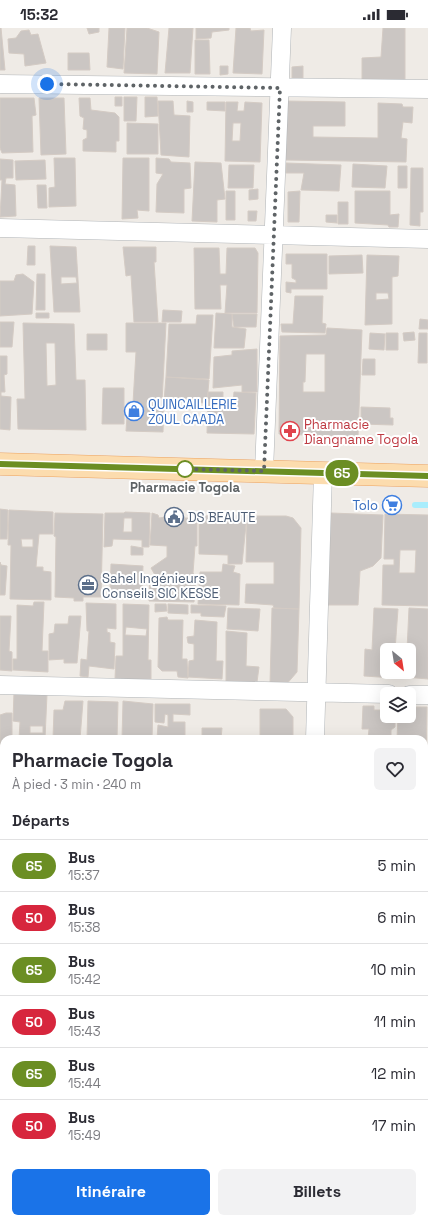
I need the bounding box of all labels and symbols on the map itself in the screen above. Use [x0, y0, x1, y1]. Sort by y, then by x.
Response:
your location [37, 74, 57, 94]
place label: QUINCAILLERIE ZOUL CAADA [148, 396, 237, 428]
shop icon: QUINCAILLERIE ZOUL CAADA [123, 400, 145, 422]
place label: Pharmacie Diangname Togola [304, 416, 419, 448]
pharmacy icon: Pharmacie Diangname Togola [279, 420, 301, 442]
marker: Pharmacie Togola [176, 460, 194, 478]
line badge: 65 [324, 460, 360, 486]
place label: Pharmacie Togola [130, 479, 241, 496]
supermarket icon: Tolo [381, 494, 403, 516]
place label: Tolo [352, 497, 378, 514]
public building icon: DS BEAUTE [163, 506, 185, 528]
place label: DS BEAUTE [188, 509, 255, 526]
place label: Sahel Ingénieurs Conseils SIC KESSE [102, 570, 219, 602]
office icon: Sahel Ingénieurs Conseils SIC KESSE [77, 574, 99, 596]
north arrow [380, 643, 416, 679]

